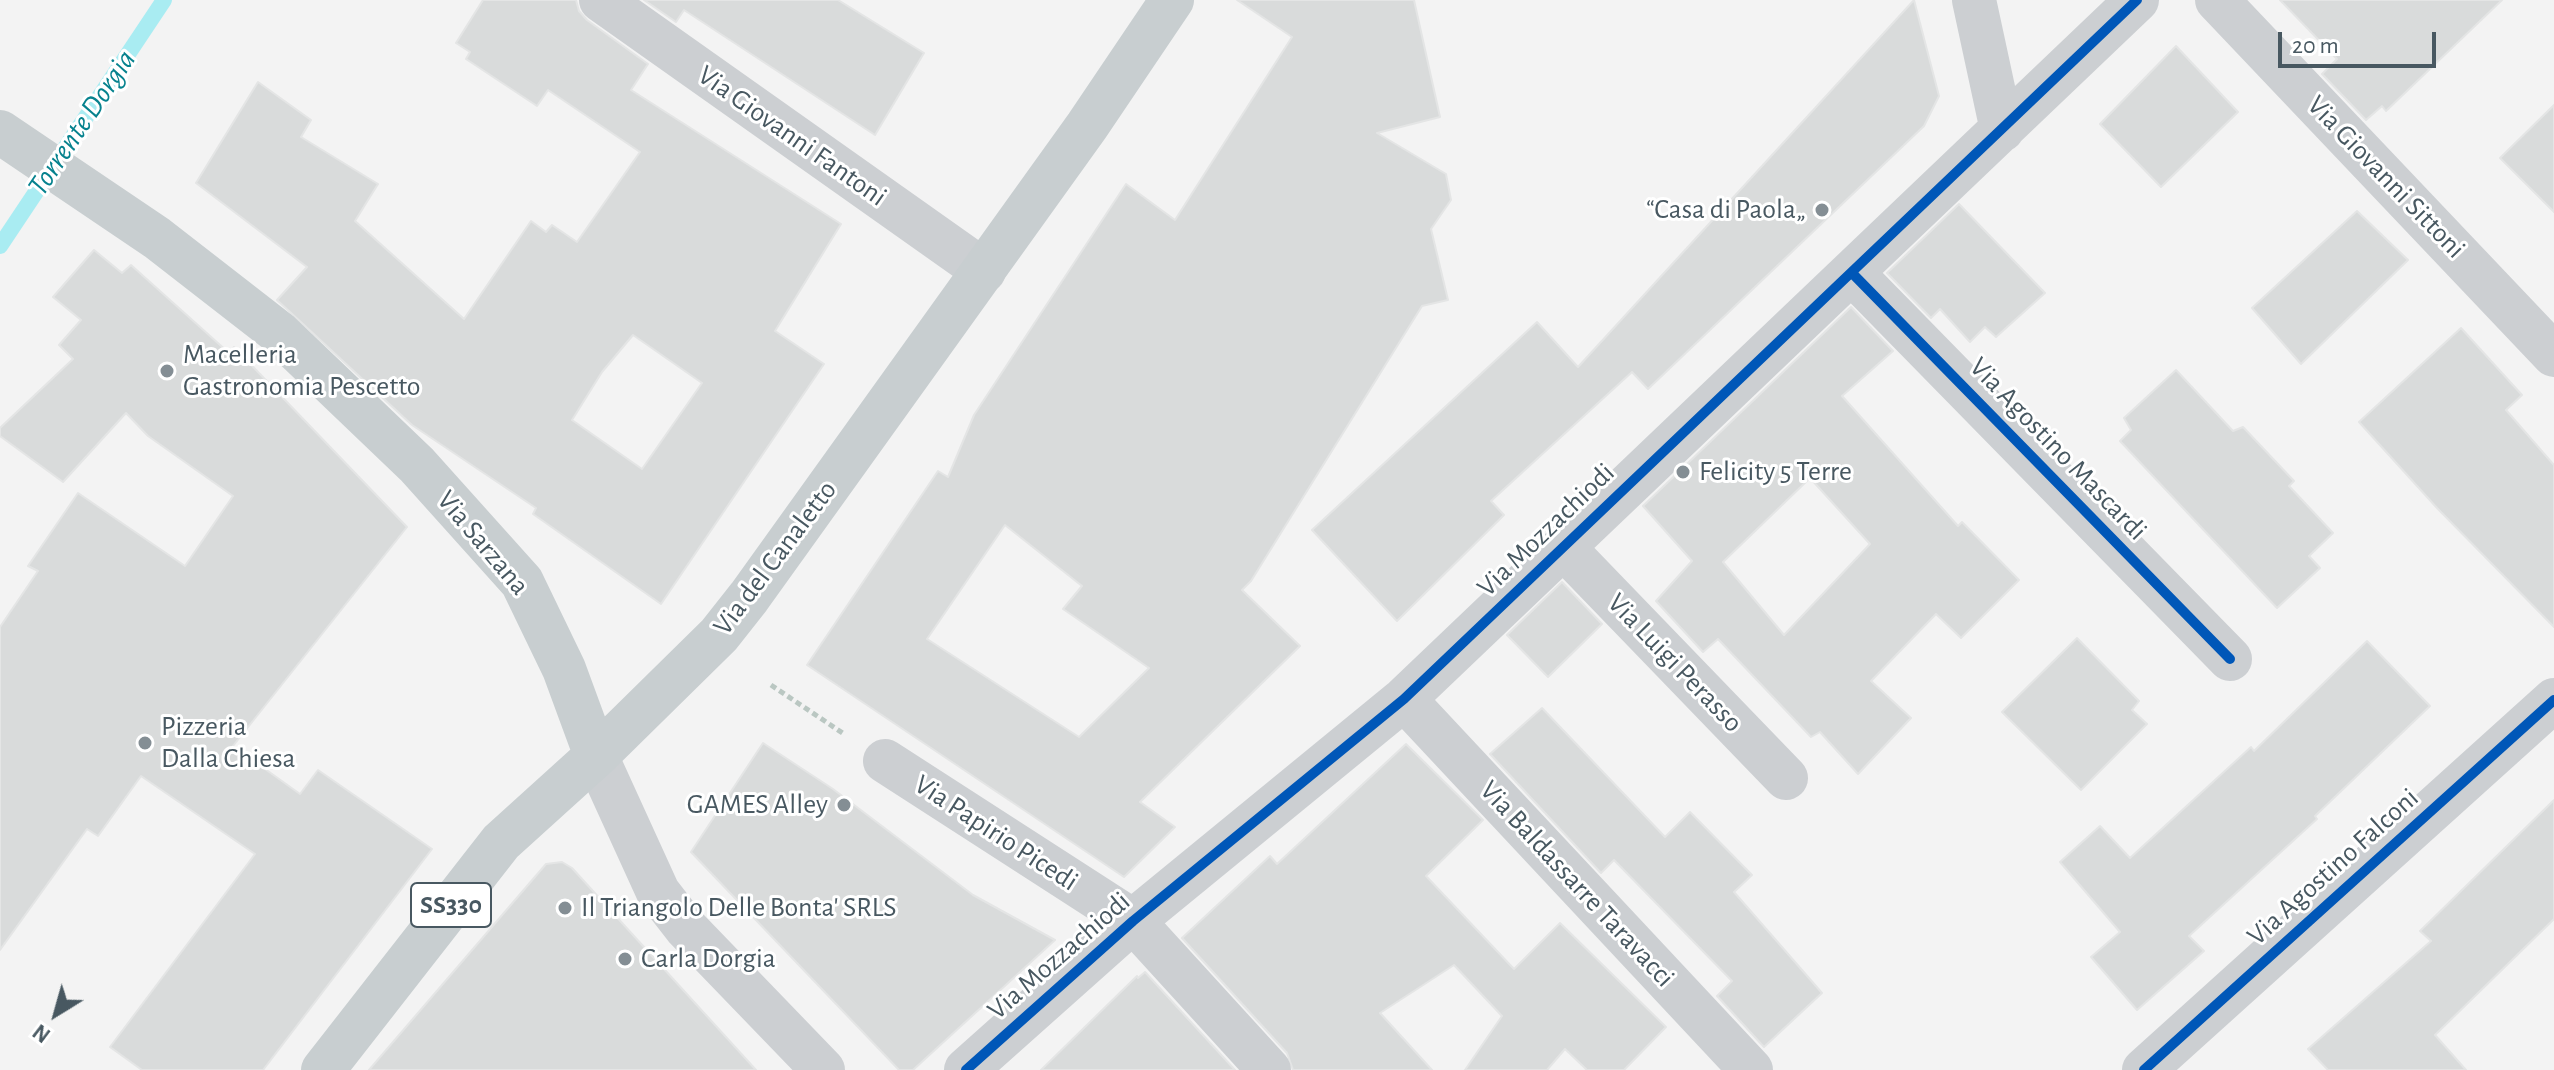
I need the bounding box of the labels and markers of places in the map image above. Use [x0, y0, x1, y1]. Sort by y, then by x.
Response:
place label: “Casa di Paola„ [1646, 193, 1806, 227]
marker: “Casa di Paola„ [1813, 201, 1831, 219]
place label: Macelleria Gastronomia Pescetto [183, 338, 420, 404]
marker: Macelleria Gastronomia Pescetto [158, 362, 176, 380]
place label: Felicity 5 Terre [1699, 455, 1852, 489]
marker: Felicity 5 Terre [1674, 463, 1692, 481]
place label: Pizzeria Dalla Chiesa [161, 710, 296, 776]
marker: Pizzeria Dalla Chiesa [136, 734, 154, 752]
place label: GAMES Alley [687, 788, 828, 822]
marker: GAMES Alley [835, 796, 853, 814]
place label: Il Triangolo Delle Bonta' SRLS [581, 891, 897, 925]
marker: Il Triangolo Delle Bonta' SRLS [556, 899, 574, 917]
place label: Carla Dorgia [641, 942, 776, 976]
marker: Carla Dorgia [616, 950, 634, 968]

